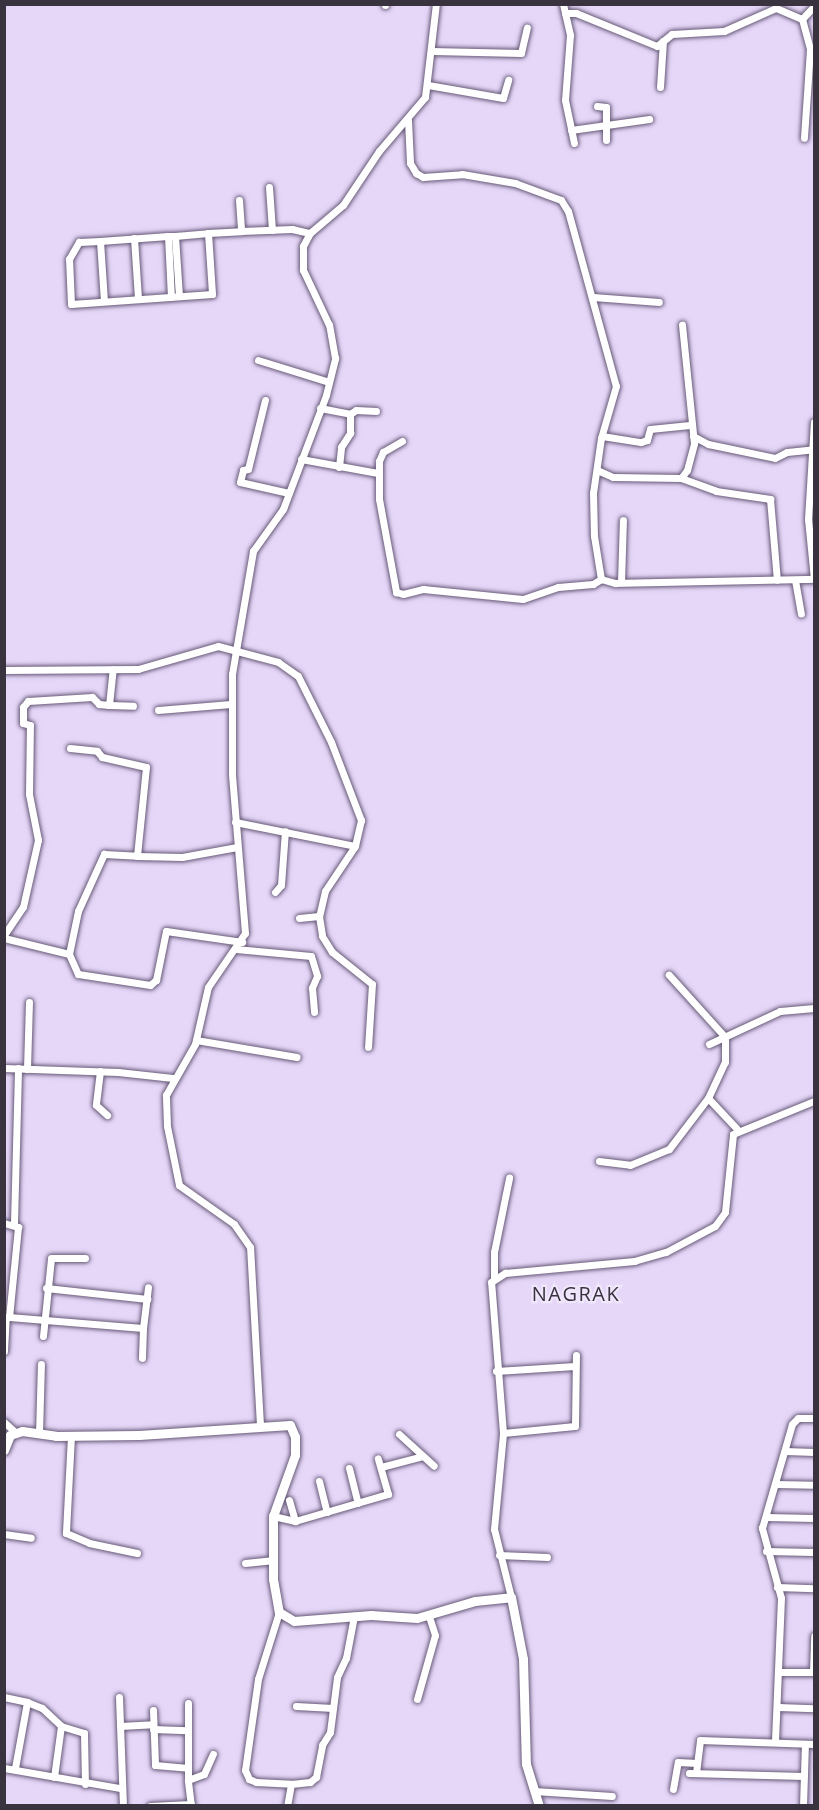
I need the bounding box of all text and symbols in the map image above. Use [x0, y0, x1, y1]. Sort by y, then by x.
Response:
district label: NAGRAK [532, 1281, 620, 1305]

